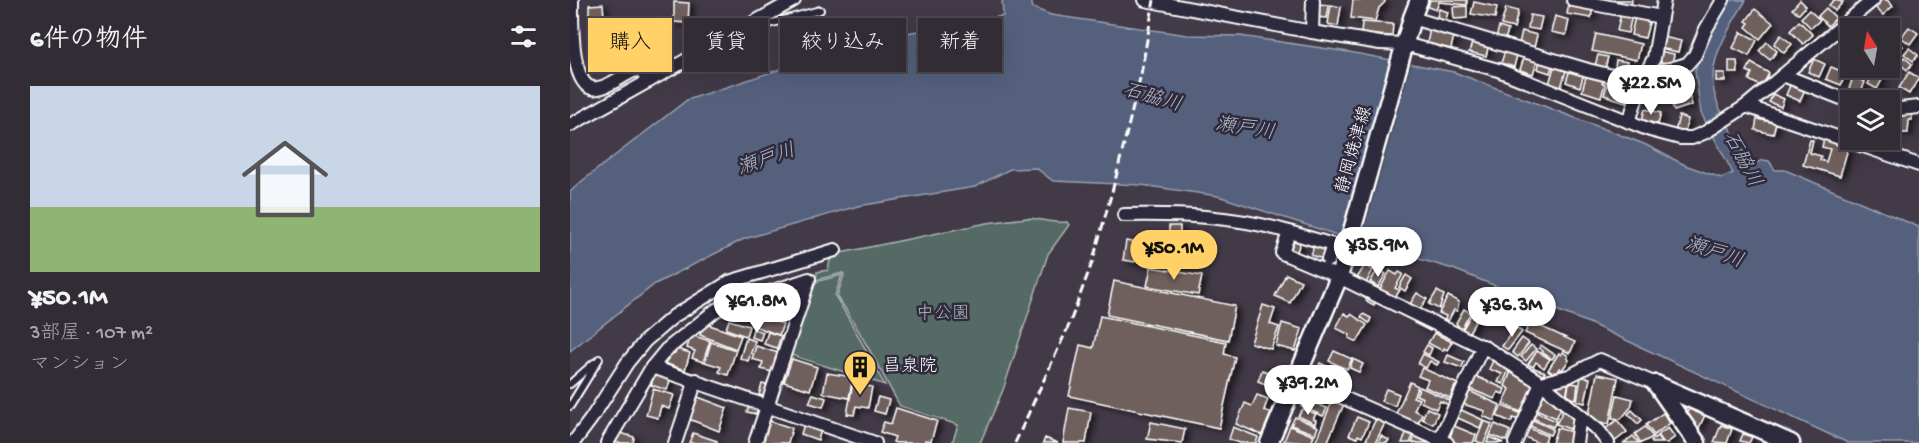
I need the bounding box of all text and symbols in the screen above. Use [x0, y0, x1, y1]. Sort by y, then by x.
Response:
chip: 購入 [588, 18, 672, 72]
chip: 賃貸 [684, 18, 768, 72]
chip: 絞り込み [780, 18, 906, 72]
chip: 新着 [918, 18, 1002, 72]
north arrow [1840, 18, 1900, 78]
map controls [1840, 18, 1900, 150]
icon: filters [507, 20, 540, 53]
text: 6件の物件 [30, 26, 147, 57]
pin: ¥22.5M [1602, 65, 1700, 116]
text: ¥22.5M [1621, 73, 1681, 96]
water label: 石脇川 [1120, 79, 1184, 118]
button: layers [1840, 90, 1900, 150]
street label: 静岡焼津線 [1332, 104, 1377, 196]
water label: 瀬戸川 [1214, 113, 1277, 146]
icon: home [231, 125, 339, 233]
water label: 石脇川 [1717, 128, 1766, 192]
water label: 瀬戸川 [735, 139, 799, 182]
pin: ¥35.9M [1329, 227, 1427, 278]
pin: ¥50.1M [1125, 230, 1223, 281]
water label: 瀬戸川 [1682, 232, 1746, 275]
text: ¥35.9M [1348, 235, 1408, 258]
text: ¥50.1M [1144, 238, 1204, 261]
pin: ¥61.8M [708, 283, 806, 334]
text: ¥50.1M [30, 284, 107, 315]
pin: ¥36.3M [1463, 287, 1561, 338]
text: ¥61.8M [728, 291, 786, 314]
text: ¥36.3M [1482, 295, 1542, 318]
park label: 中公園 [916, 303, 970, 325]
text: 3部屋 · 107 m² [30, 323, 153, 346]
building icon: 昌泉院 [842, 349, 878, 396]
text: マンション [30, 354, 129, 377]
place label: 昌泉院 [883, 356, 937, 378]
pin: ¥39.2M [1259, 365, 1357, 416]
text: ¥39.2M [1278, 373, 1338, 396]

